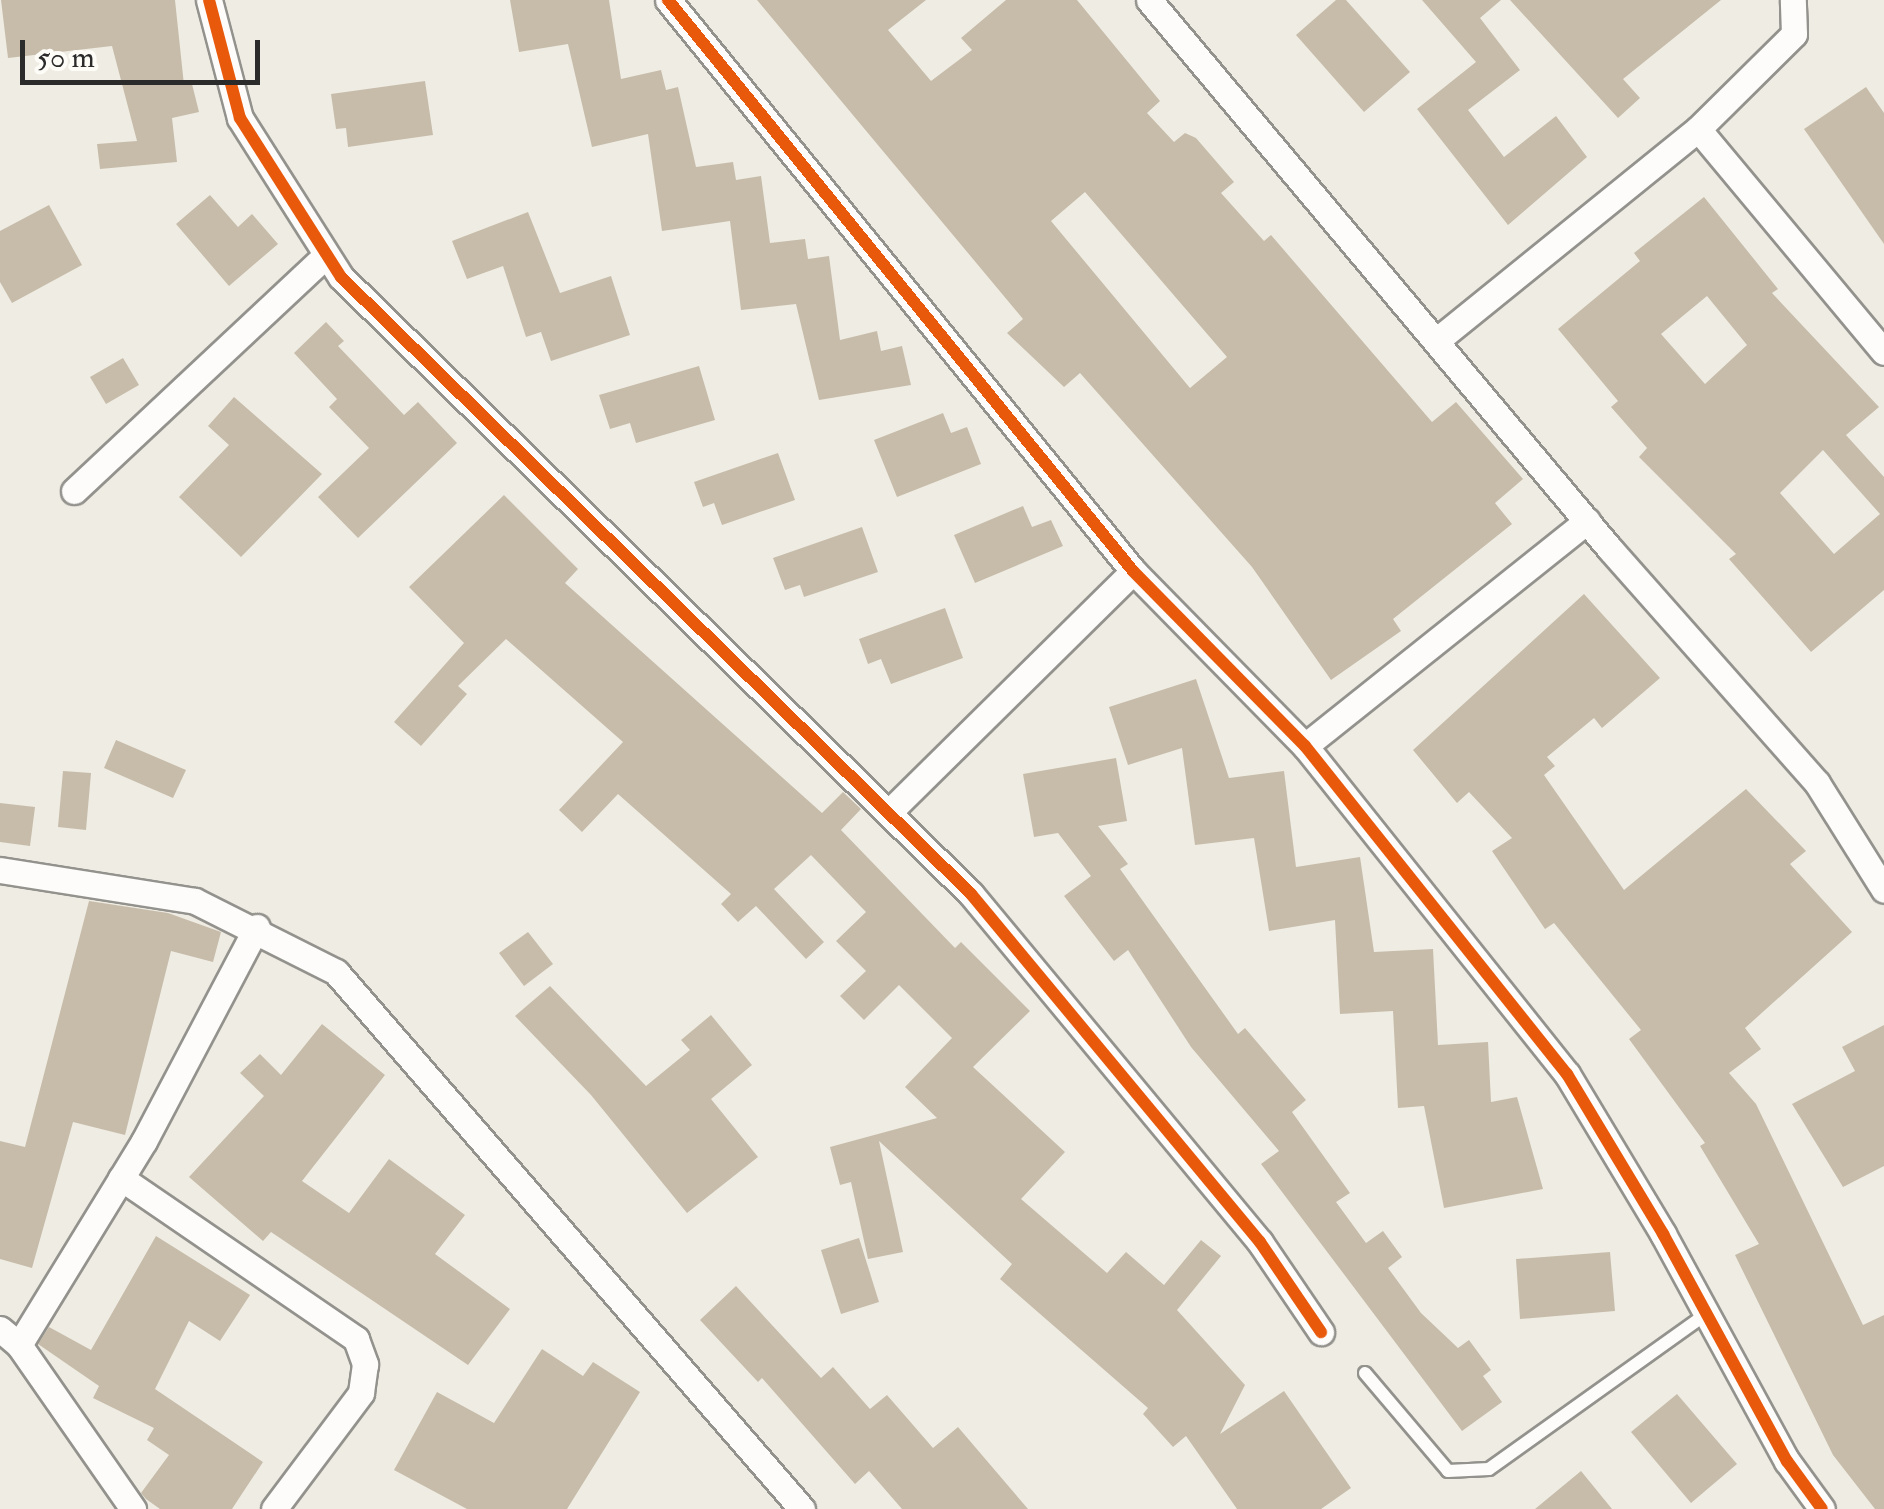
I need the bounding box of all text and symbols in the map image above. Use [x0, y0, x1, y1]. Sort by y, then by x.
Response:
scale bar [25, 20, 265, 82]
text: 50 m [37, 39, 95, 76]

